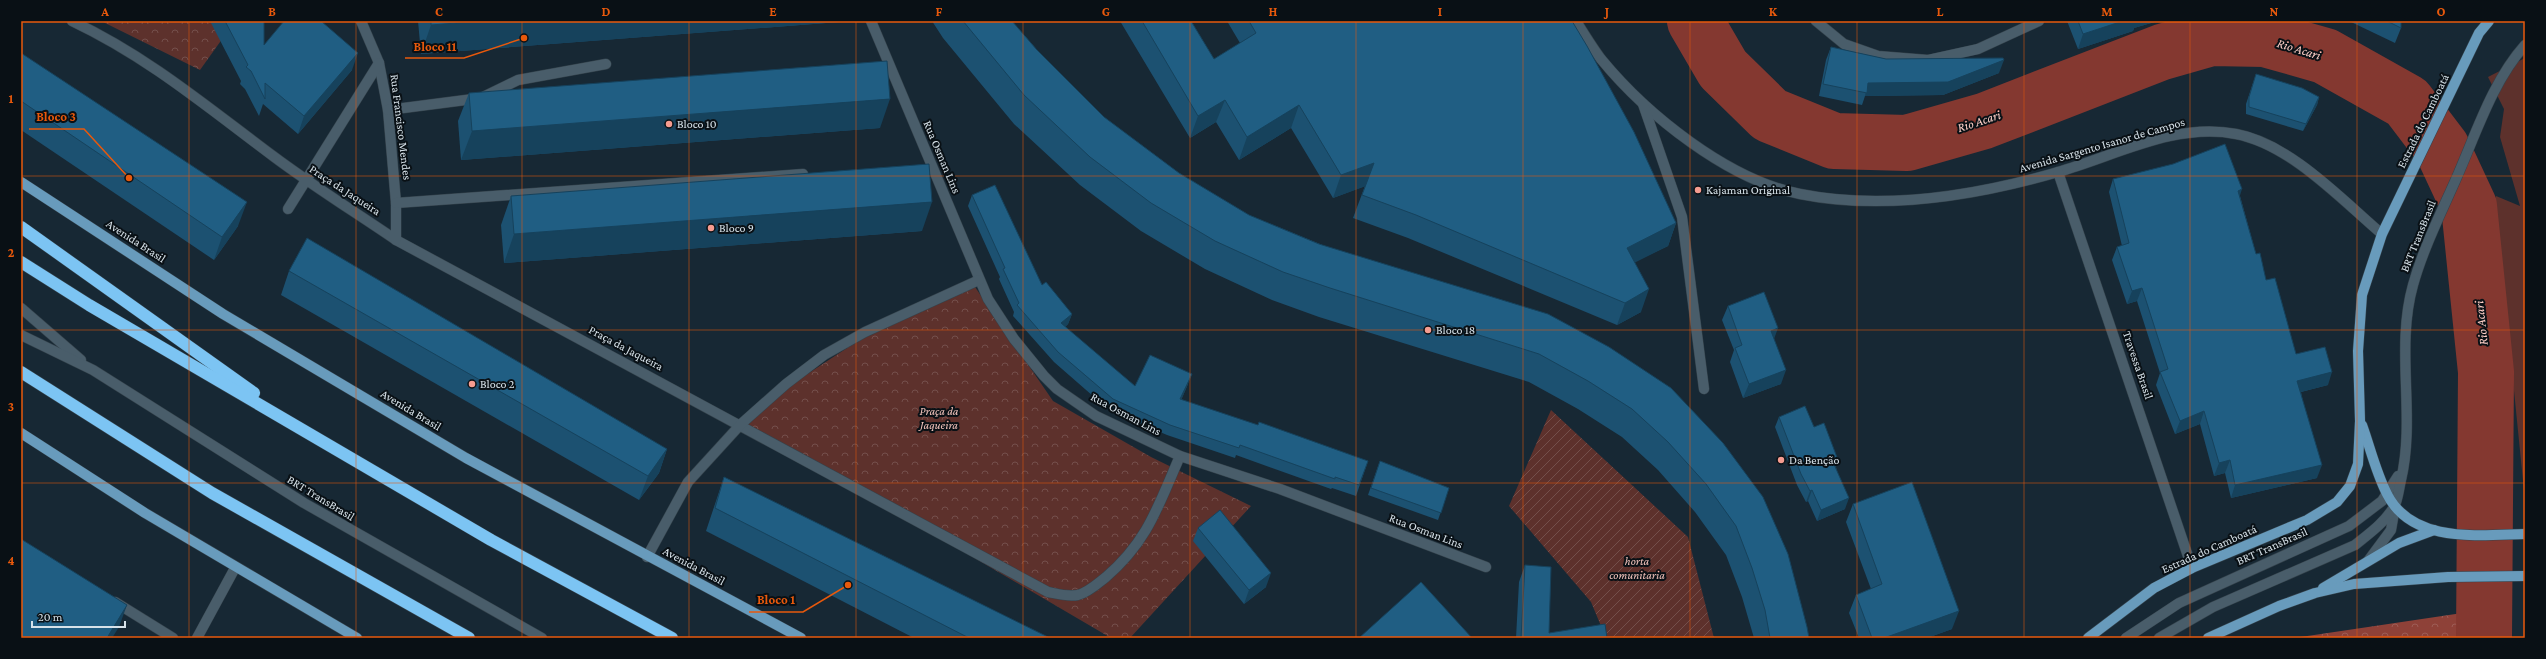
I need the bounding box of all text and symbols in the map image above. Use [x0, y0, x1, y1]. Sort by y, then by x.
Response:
text: A [100, 4, 109, 19]
text: B [268, 4, 276, 19]
text: C [435, 4, 443, 19]
text: D [602, 4, 611, 19]
text: E [769, 4, 777, 19]
text: F [936, 4, 943, 19]
text: G [1102, 4, 1110, 19]
text: H [1269, 4, 1278, 19]
text: I [1438, 4, 1442, 19]
text: J [1603, 4, 1609, 19]
text: K [1769, 4, 1778, 19]
text: L [1937, 4, 1944, 19]
text: M [2101, 4, 2113, 19]
text: N [2270, 4, 2279, 19]
text: O [2437, 4, 2446, 19]
callout: Bloco 11 [405, 33, 464, 58]
water label: Rio Acari [2275, 35, 2323, 63]
text: Bloco 11 [414, 39, 457, 54]
street label: Estrada do Camboatá [2394, 71, 2452, 170]
street label: Rua Francisco Mendes [388, 73, 414, 181]
text: 1 [9, 91, 14, 106]
callout: Bloco 3 [29, 104, 84, 129]
water label: Rio Acari [1955, 107, 2003, 135]
text: Bloco 3 [36, 109, 76, 124]
street label: Avenida Sargento Isanor de Campos [2018, 115, 2187, 175]
place label: Bloco 10 [677, 117, 717, 131]
marker: Bloco 10 [664, 119, 674, 129]
street label: Rua Osman Lins [920, 119, 964, 196]
street label: Praça da Jaqueira [307, 162, 384, 218]
place label: Kajaman Original [1706, 183, 1790, 197]
marker: Kajaman Original [1693, 185, 1703, 195]
street label: BRT TransBrasil [2397, 198, 2439, 274]
street label: Avenida Brasil [104, 217, 168, 265]
place label: Bloco 9 [719, 221, 754, 235]
marker: Bloco 9 [706, 223, 716, 233]
text: 2 [8, 245, 15, 260]
water label: Rio Acari [2471, 299, 2491, 346]
street label: Praça da Jaqueira [586, 323, 666, 374]
place label: Bloco 18 [1436, 323, 1475, 337]
marker: Bloco 18 [1423, 325, 1433, 335]
street label: Travessa Brasil [2120, 329, 2156, 401]
place label: Bloco 2 [480, 377, 515, 391]
marker: Bloco 2 [467, 379, 477, 389]
street label: Avenida Brasil [378, 386, 444, 434]
street label: Rua Osman Lins [1088, 390, 1164, 439]
text: 3 [8, 399, 14, 414]
park label: Praça da Jaqueira [918, 404, 959, 432]
place label: Da Benção [1789, 453, 1840, 467]
marker: Da Benção [1776, 455, 1786, 465]
street label: BRT TransBrasil [285, 472, 357, 524]
street label: Rua Osman Lins [1387, 511, 1465, 552]
street label: Estrada do Camboatá [2159, 522, 2259, 576]
street label: BRT TransBrasil [2234, 524, 2310, 568]
street label: Avenida Brasil [661, 544, 727, 588]
text: 4 [7, 553, 15, 568]
park label: horta comunitaria [1609, 554, 1665, 582]
callout: Bloco 1 [749, 587, 803, 612]
text: Bloco 1 [757, 592, 795, 607]
scale bar [32, 603, 125, 629]
text: 20 m [38, 610, 63, 624]

